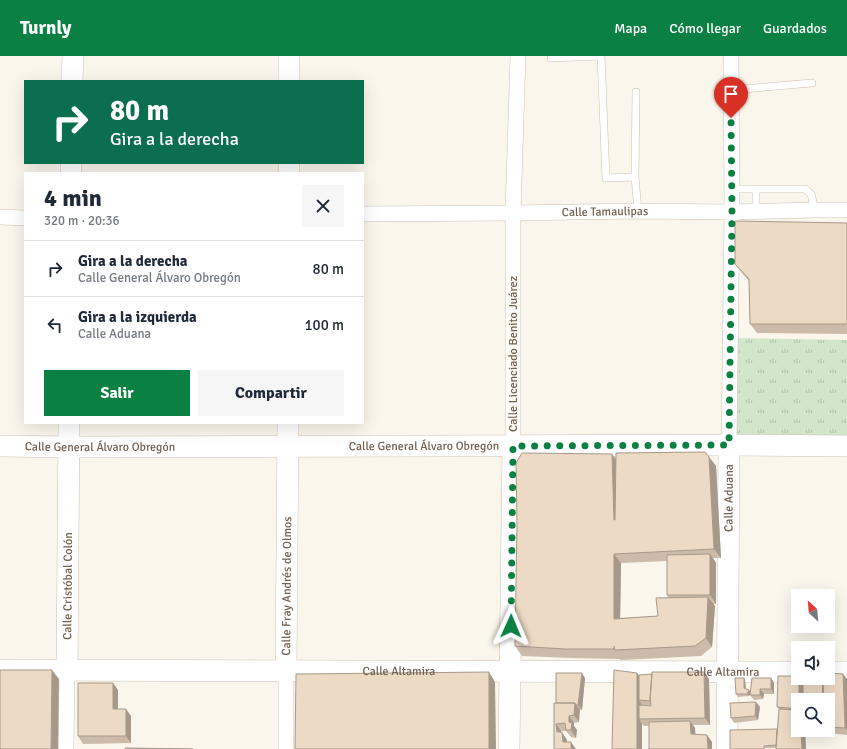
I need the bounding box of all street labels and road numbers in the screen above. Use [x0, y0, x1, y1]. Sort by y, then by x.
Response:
street label: Calle Tamaulipas [562, 203, 648, 220]
street label: Calle Licenciado Benito Juárez [506, 276, 521, 432]
street label: Calle General Álvaro Obregón [349, 438, 499, 454]
street label: Calle General Álvaro Obregón [25, 439, 175, 455]
street label: Calle Aduana [721, 464, 736, 532]
street label: Calle Fray Andrés de Olmos [279, 516, 295, 656]
street label: Calle Cristóbal Colón [60, 532, 76, 640]
street label: Calle Altamira [363, 663, 435, 679]
street label: Calle Altamira [687, 664, 759, 679]

